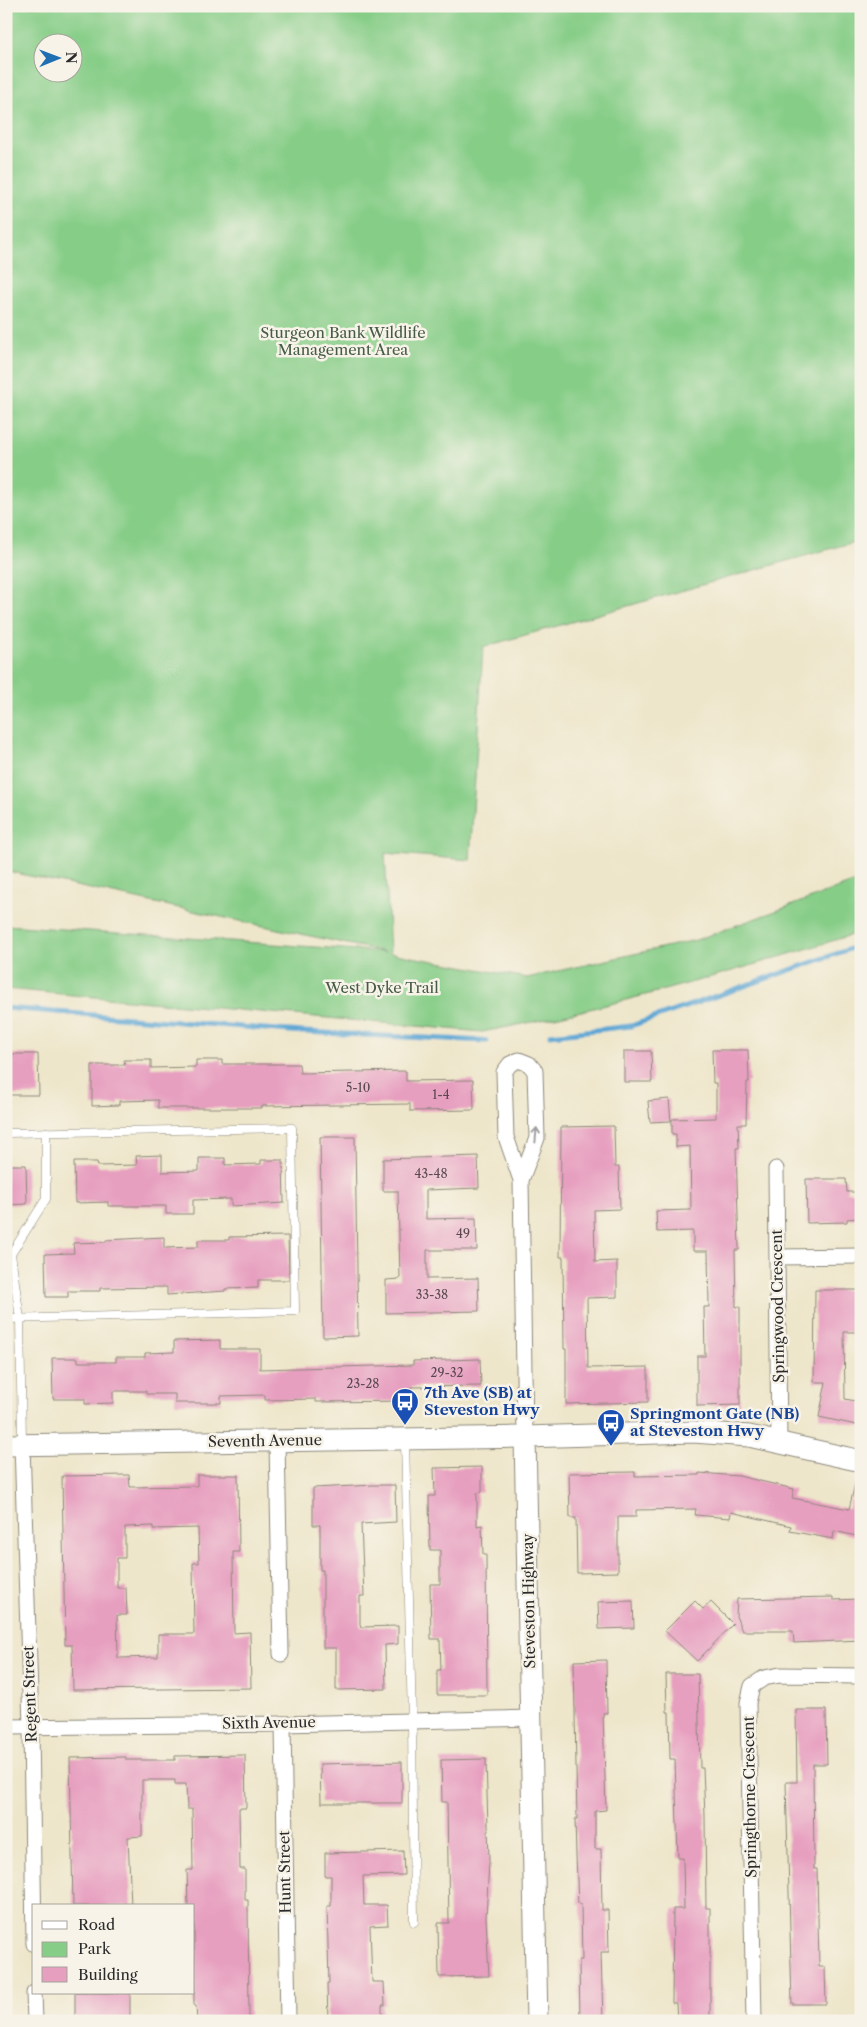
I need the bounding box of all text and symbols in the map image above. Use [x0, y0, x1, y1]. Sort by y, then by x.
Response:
north arrow [32, 32, 82, 82]
text: N [62, 52, 80, 64]
park label: Sturgeon Bank Wildlife Management Area [260, 323, 426, 359]
park label: West Dyke Trail [324, 978, 439, 997]
house number: 5-10 [346, 1080, 370, 1095]
house number: 1-4 [432, 1087, 450, 1102]
one-way arrow [531, 1127, 541, 1143]
house number: 43-48 [414, 1166, 448, 1181]
house number: 49 [456, 1226, 470, 1241]
street label: Springwood Crescent [767, 1228, 788, 1383]
house number: 33-38 [416, 1287, 448, 1302]
house number: 29-32 [431, 1365, 464, 1380]
house number: 23-28 [346, 1376, 380, 1391]
place label: 7th Ave (SB) at Steveston Hwy [424, 1383, 540, 1419]
bus stop icon: 7th Ave (SB) at Steveston Hwy [390, 1387, 420, 1426]
place label: Springmont Gate (NB) at Steveston Hwy [630, 1404, 800, 1440]
bus stop icon: Springmont Gate (NB) at Steveston Hwy [596, 1408, 626, 1447]
street label: Seventh Avenue [208, 1430, 322, 1451]
street label: Steveston Highway [518, 1533, 539, 1669]
street label: Regent Street [18, 1645, 41, 1743]
street label: Sixth Avenue [222, 1712, 316, 1733]
street label: Springthorne Crescent [739, 1715, 760, 1878]
street label: Hunt Street [274, 1830, 295, 1914]
legend [32, 1904, 195, 1994]
text: Road [78, 1915, 115, 1934]
text: Park [78, 1939, 112, 1958]
text: Building [78, 1965, 138, 1984]

